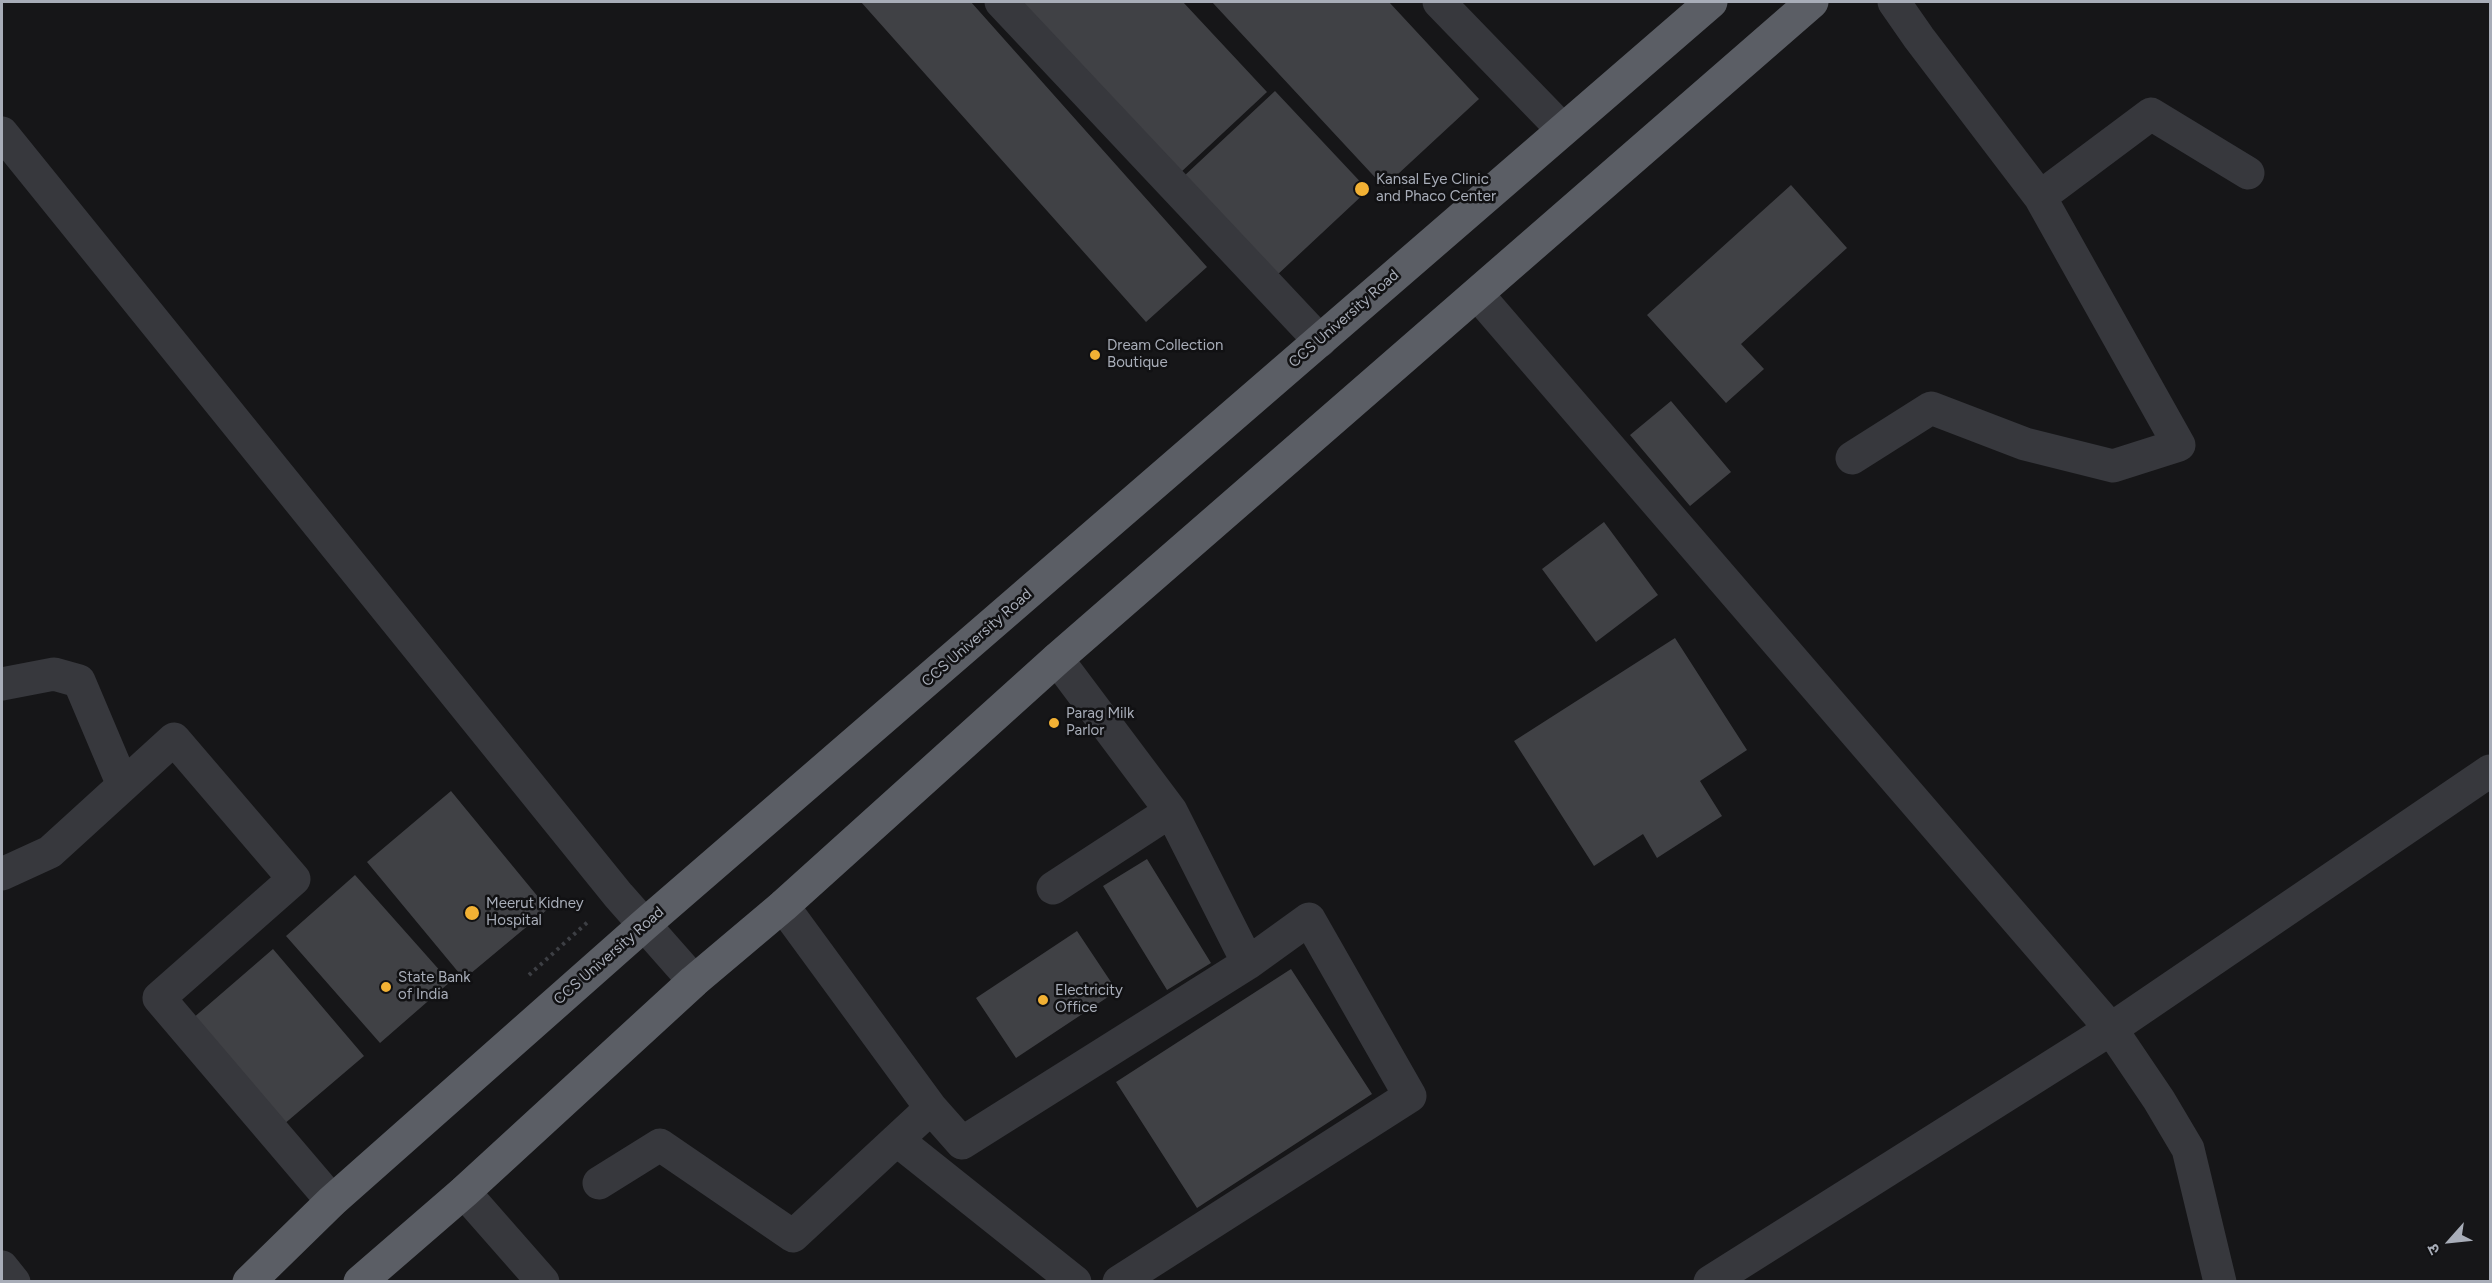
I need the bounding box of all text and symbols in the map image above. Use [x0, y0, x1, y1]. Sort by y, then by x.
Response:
place label: Kansal Eye Clinic and Phaco Center [1376, 171, 1496, 206]
marker: Kansal Eye Clinic and Phaco Center [1353, 180, 1371, 198]
street label: CCS University Road [1285, 266, 1403, 372]
place label: Dream Collection Boutique [1107, 337, 1223, 372]
marker: Dream Collection Boutique [1088, 348, 1102, 362]
street label: CCS University Road [918, 585, 1036, 691]
place label: Parag Milk Parlor [1066, 705, 1134, 740]
marker: Parag Milk Parlor [1047, 716, 1061, 730]
place label: Meerut Kidney Hospital [486, 895, 584, 930]
street label: CCS University Road [550, 903, 668, 1009]
marker: Meerut Kidney Hospital [463, 904, 481, 922]
place label: State Bank of India [398, 969, 470, 1004]
marker: State Bank of India [379, 980, 393, 994]
place label: Electricity Office [1055, 982, 1123, 1017]
marker: Electricity Office [1036, 993, 1050, 1007]
north arrow [2420, 1211, 2480, 1271]
text: उ [2423, 1241, 2444, 1258]

